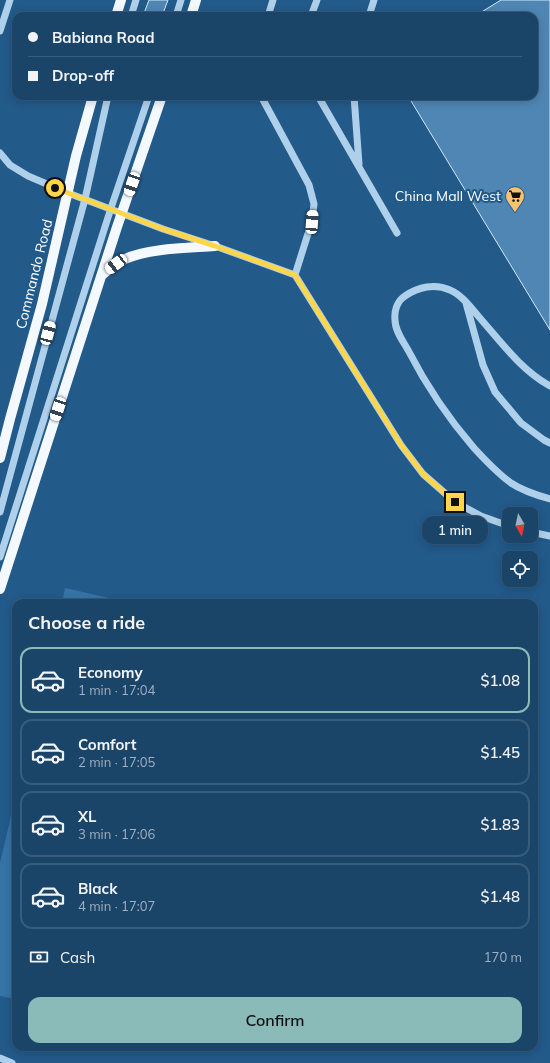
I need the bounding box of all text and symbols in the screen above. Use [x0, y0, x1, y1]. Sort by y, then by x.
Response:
text: Babiana Road [52, 28, 154, 47]
text: Drop-off [52, 66, 114, 85]
car [122, 171, 142, 197]
route start [46, 179, 64, 197]
supermarket icon: China Mall West [504, 185, 526, 213]
place label: China Mall West [395, 187, 501, 205]
car [305, 210, 319, 234]
street label: Commando Road [12, 217, 56, 331]
car [103, 252, 129, 276]
car [39, 320, 57, 346]
car [49, 396, 67, 422]
route end [446, 493, 464, 511]
north arrow [502, 507, 538, 543]
map controls [502, 507, 538, 587]
callout: 1 min [422, 516, 488, 544]
text: 1 min [438, 522, 472, 538]
button: locate [502, 551, 538, 587]
text: Choose a ride [28, 611, 145, 634]
icon: car [30, 662, 66, 698]
text: Economy [78, 663, 143, 682]
text: $1.08 [480, 671, 520, 690]
text: 1 min · 17:04 [78, 682, 155, 698]
icon: car [30, 734, 66, 770]
text: Comfort [78, 735, 136, 754]
text: $1.45 [480, 743, 520, 762]
text: 2 min · 17:05 [78, 754, 155, 770]
icon: car [30, 806, 66, 842]
text: XL [78, 807, 96, 826]
text: $1.83 [480, 815, 520, 834]
text: 3 min · 17:06 [78, 826, 155, 842]
icon: car [30, 878, 66, 914]
text: Black [78, 879, 117, 898]
text: $1.48 [480, 887, 520, 906]
text: 4 min · 17:07 [78, 898, 155, 914]
icon: cash [28, 946, 50, 968]
text: Cash [60, 948, 95, 967]
text: 170 m [484, 949, 522, 965]
button: Confirm [28, 997, 522, 1043]

